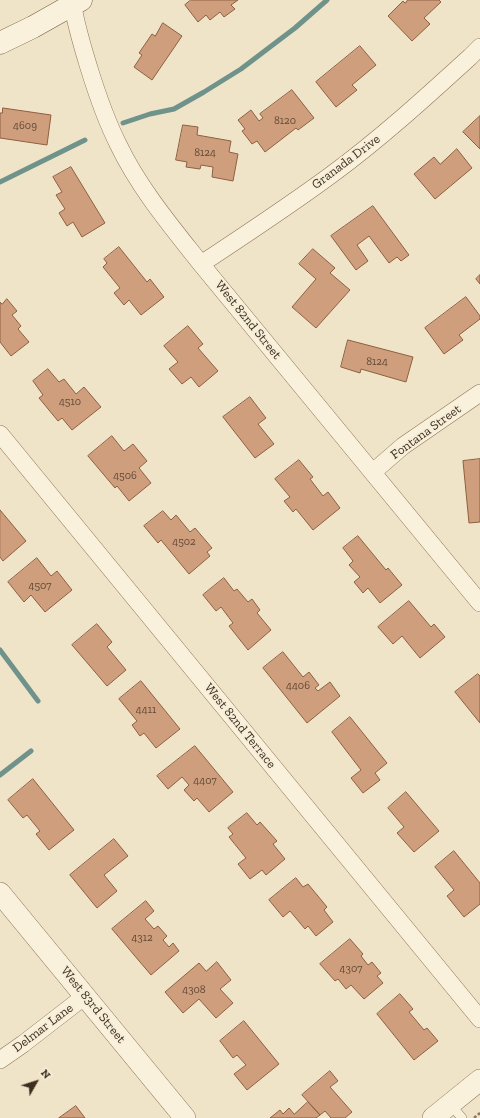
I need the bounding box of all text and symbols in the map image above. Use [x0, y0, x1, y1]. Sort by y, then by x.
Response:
house number: 8120 [274, 114, 296, 128]
house number: 4609 [13, 119, 37, 133]
street label: Granada Drive [309, 131, 383, 193]
house number: 8124 [194, 146, 216, 160]
street label: West 82nd Street [212, 278, 284, 362]
house number: 8124 [366, 355, 388, 369]
house number: 4510 [59, 395, 81, 409]
street label: Fontana Street [388, 401, 464, 463]
house number: 4506 [113, 469, 137, 483]
house number: 4502 [172, 535, 196, 549]
house number: 4507 [28, 579, 52, 593]
house number: 4406 [286, 679, 310, 693]
street label: West 82nd Terrace [201, 680, 279, 772]
house number: 4411 [136, 703, 156, 717]
house number: 4407 [193, 774, 217, 788]
house number: 4312 [131, 931, 153, 945]
house number: 4307 [340, 962, 362, 976]
street label: West 83rd Street [57, 963, 129, 1047]
house number: 4308 [182, 983, 206, 997]
street label: Delmar Lane [10, 1000, 76, 1056]
north arrow [16, 1062, 56, 1102]
text: N [38, 1067, 53, 1081]

